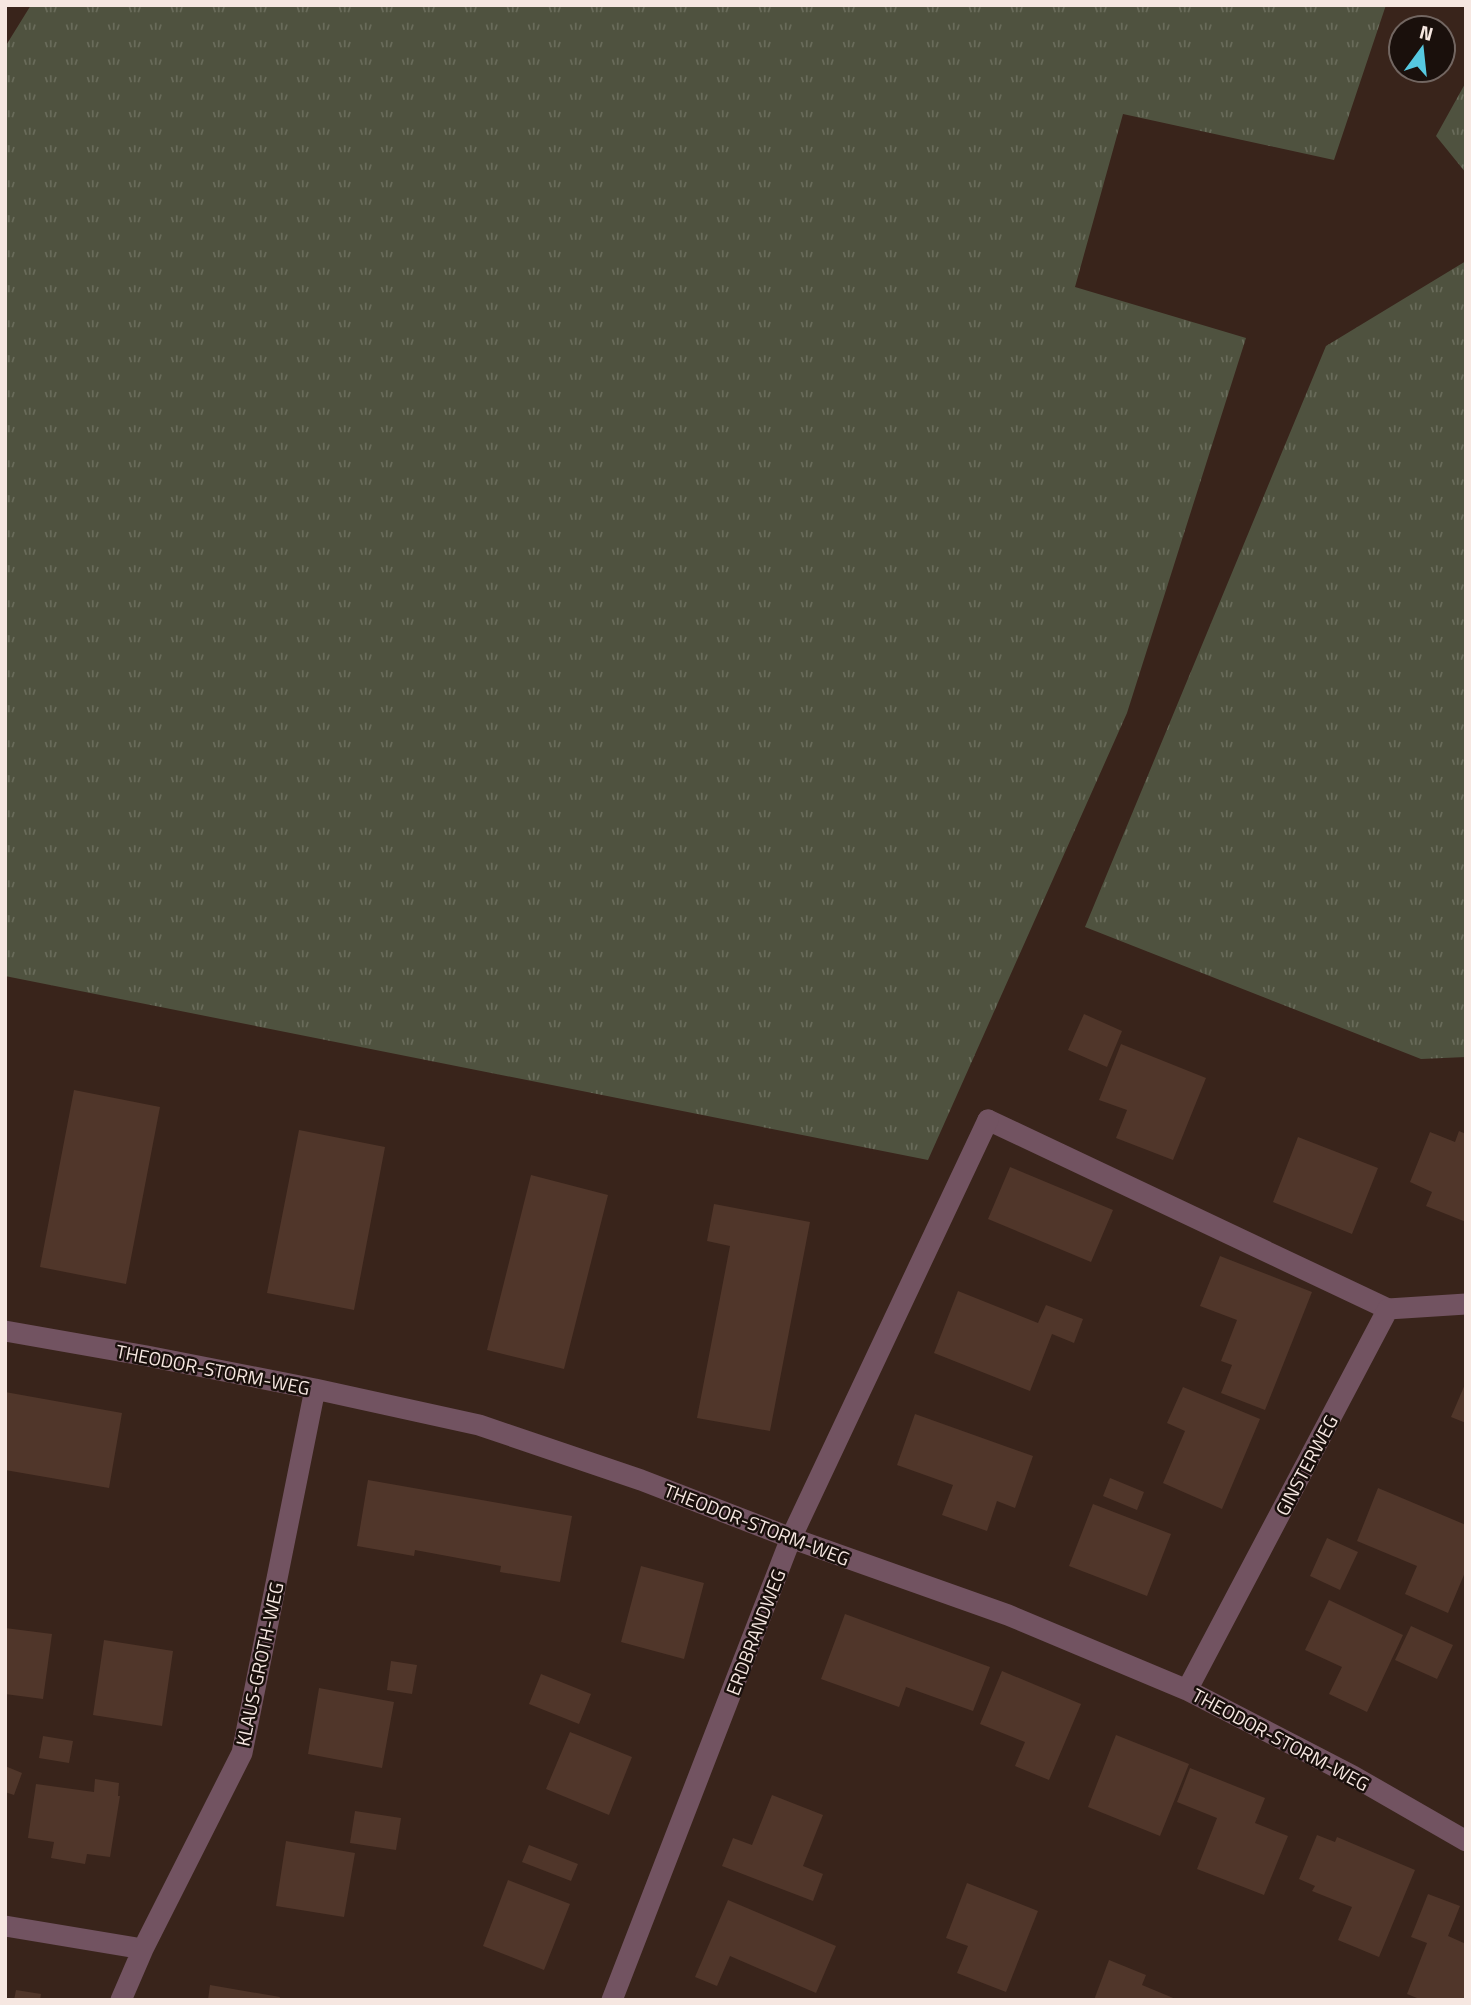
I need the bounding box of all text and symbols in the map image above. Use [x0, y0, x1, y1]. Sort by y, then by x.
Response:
north arrow [1387, 14, 1457, 84]
text: N [1416, 16, 1437, 48]
street label: THEODOR-STORM-WEG [114, 1336, 312, 1402]
street label: GINSTERWEG [1267, 1409, 1345, 1521]
street label: THEODOR-STORM-WEG [660, 1475, 854, 1573]
street label: ERDBRANDWEG [718, 1565, 792, 1699]
street label: KLAUS-GROTH-WEG [227, 1579, 291, 1749]
street label: THEODOR-STORM-WEG [1187, 1680, 1375, 1798]

